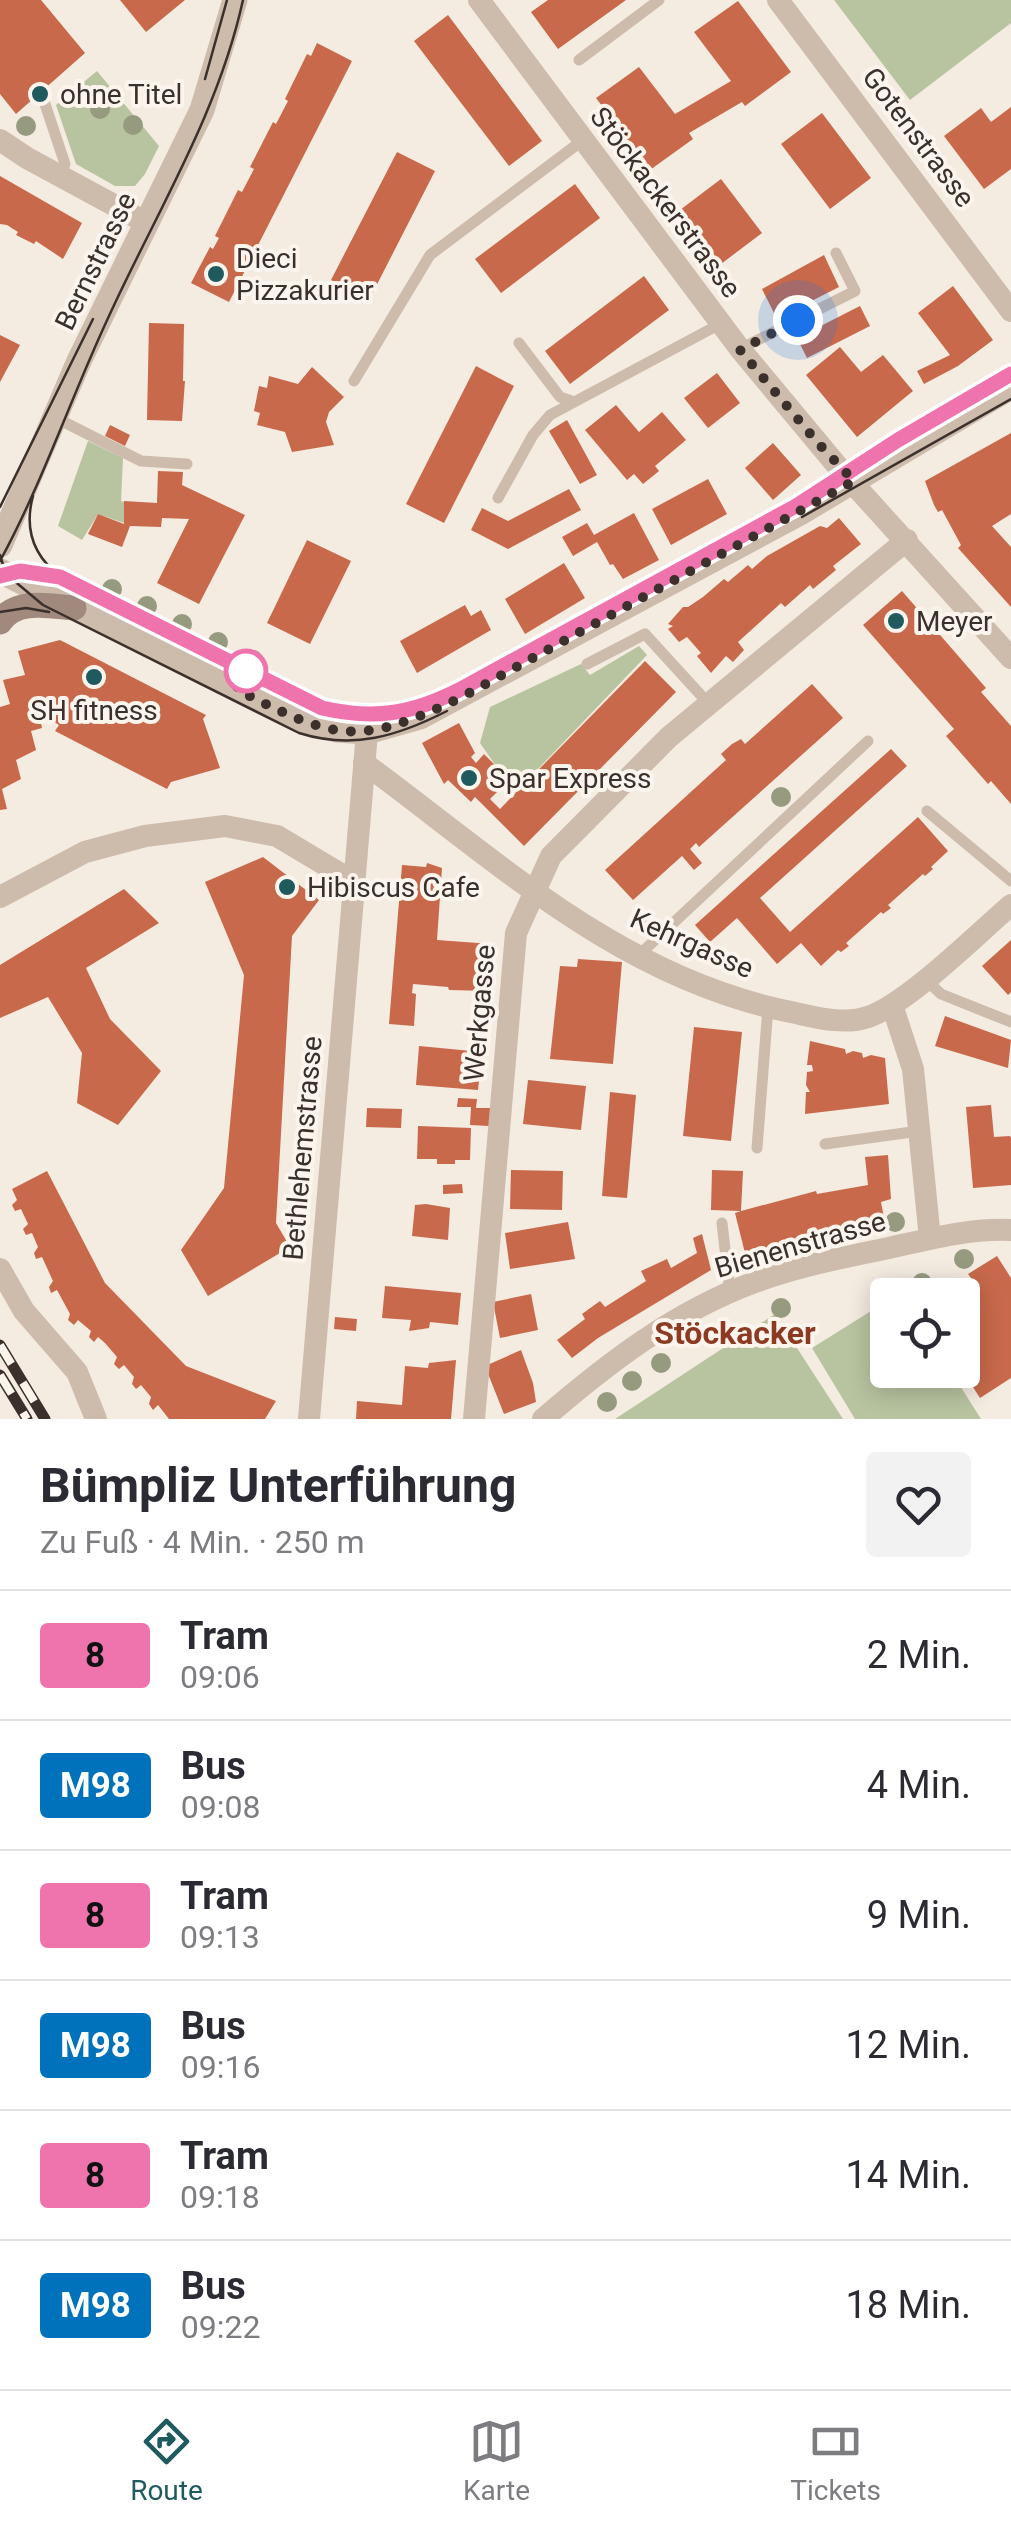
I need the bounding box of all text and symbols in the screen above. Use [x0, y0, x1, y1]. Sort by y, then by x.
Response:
street label: Gotenstrasse [855, 61, 982, 214]
place label: ohne Titel [60, 78, 182, 111]
marker: ohne Titel [29, 83, 51, 105]
street label: Stöckackerstrasse [583, 101, 748, 304]
street label: Bernstrasse [48, 187, 143, 335]
place label: Dieci Pizzakurier [236, 242, 374, 307]
marker: Dieci Pizzakurier [205, 263, 227, 285]
your location [773, 295, 823, 345]
place label: Meyer [916, 605, 993, 638]
marker: Meyer [885, 610, 907, 632]
unlabelled marker [225, 650, 267, 692]
marker: SH fitness [83, 666, 105, 688]
place label: SH fitness [30, 694, 158, 727]
place label: Spar Express [489, 762, 652, 795]
marker: Spar Express [458, 767, 480, 789]
place label: Hibiscus Cafe [307, 871, 480, 904]
marker: Hibiscus Cafe [276, 876, 298, 898]
street label: Kehrgasse [625, 902, 759, 985]
street label: Werkgasse [457, 943, 502, 1083]
street label: Bethlehemstrasse [276, 1035, 329, 1261]
street label: Bienenstrasse [711, 1204, 889, 1285]
map controls [870, 1278, 980, 1388]
button: locate [870, 1278, 980, 1388]
district label: Stöckacker [654, 1314, 816, 1352]
button: heart [866, 1452, 971, 1557]
text: Bümpliz Unterführung [40, 1457, 516, 1514]
text: Zu Fuß · 4 Min. · 250 m [40, 1523, 365, 1561]
text: Tram [180, 1614, 269, 1658]
text: 2 Min. [867, 1633, 971, 1677]
text: 8 [85, 1635, 105, 1676]
text: 09:06 [180, 1658, 260, 1696]
text: Bus [181, 1744, 246, 1788]
text: 4 Min. [867, 1763, 971, 1807]
text: M98 [60, 1765, 131, 1806]
text: 09:08 [181, 1788, 261, 1826]
text: Tram [180, 1874, 269, 1918]
text: 9 Min. [867, 1893, 971, 1937]
text: 8 [85, 1895, 105, 1936]
text: 09:13 [180, 1918, 260, 1956]
text: Bus [181, 2004, 246, 2048]
text: 12 Min. [845, 2023, 971, 2067]
text: M98 [60, 2025, 131, 2066]
text: 09:16 [181, 2048, 261, 2086]
text: Tram [180, 2134, 269, 2178]
text: 14 Min. [845, 2153, 971, 2197]
text: 8 [85, 2155, 105, 2196]
text: 09:18 [180, 2178, 260, 2216]
text: Bus [181, 2264, 246, 2308]
text: 18 Min. [845, 2283, 971, 2327]
text: M98 [60, 2285, 131, 2326]
text: 09:22 [181, 2308, 261, 2346]
tab: Route [130, 2414, 203, 2507]
tab: Karte [463, 2414, 530, 2507]
tab: Tickets [790, 2414, 881, 2507]

